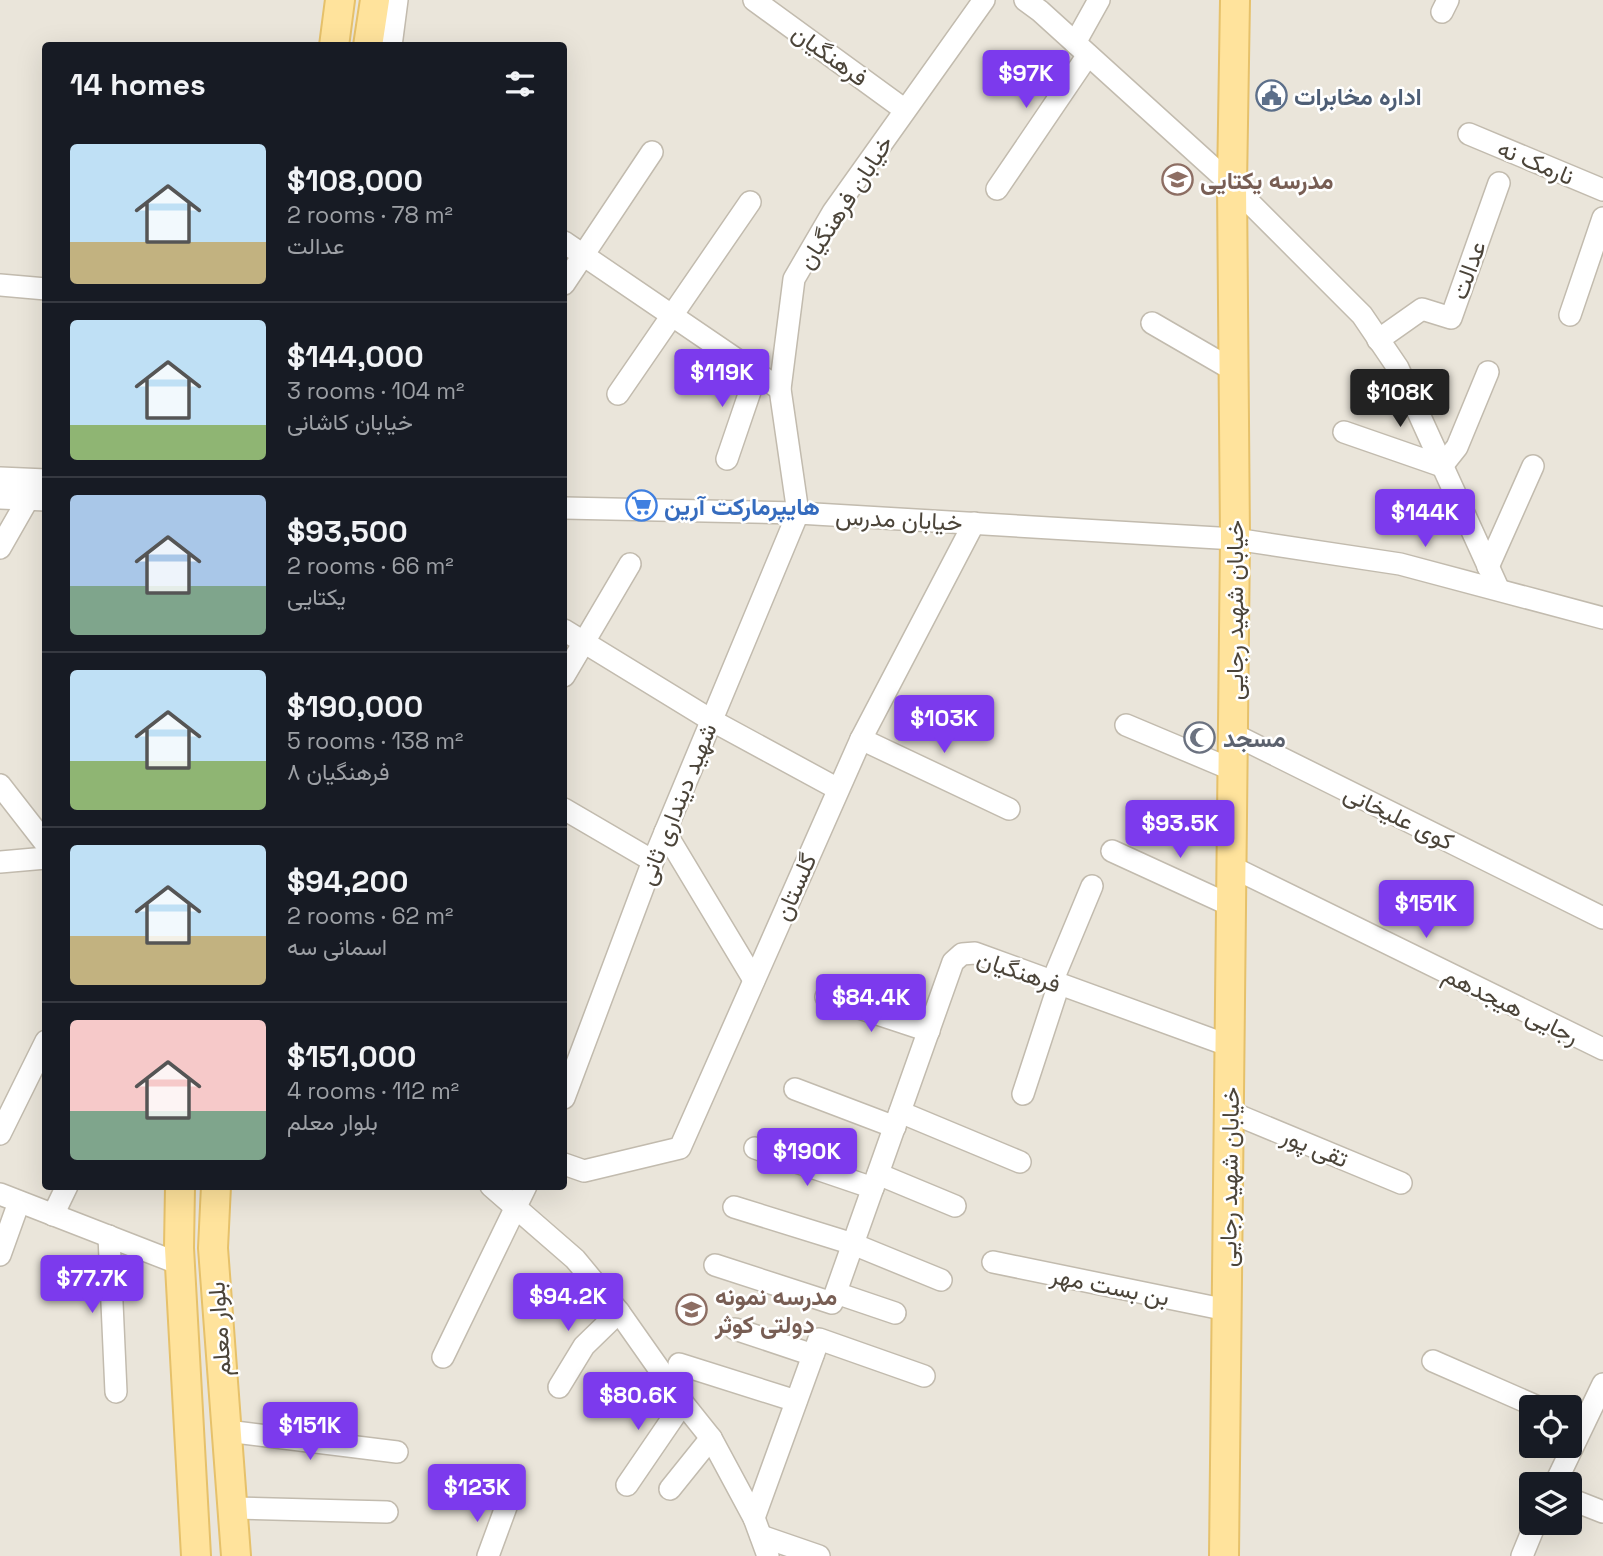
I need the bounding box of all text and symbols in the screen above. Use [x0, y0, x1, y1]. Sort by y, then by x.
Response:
street label: فرهنگیان [786, 17, 874, 93]
pin: $97K [985, 50, 1067, 110]
text: $97K [999, 58, 1053, 88]
text: 14 homes [70, 65, 206, 104]
icon: filters [501, 65, 539, 103]
public building icon: اداره مخابرات [1254, 79, 1288, 113]
place label: اداره مخابرات [1294, 81, 1422, 112]
street label: خیابان فرهنگیان [790, 129, 900, 275]
street label: نارمک نه [1493, 132, 1579, 192]
text: $108,000 [287, 161, 423, 200]
school or university icon: مدرسه یکتایی [1160, 163, 1194, 197]
place label: مدرسه یکتایی [1200, 165, 1333, 196]
icon: home [126, 172, 210, 256]
text: 2 rooms · 78 m² [287, 200, 453, 230]
text: عدالت [287, 231, 345, 261]
street label: عدالت [1443, 236, 1493, 304]
text: $144,000 [287, 337, 424, 376]
icon: home [126, 348, 210, 432]
pin: $119K [673, 350, 771, 409]
text: $119K [690, 357, 754, 387]
pin: $108K [1351, 370, 1449, 429]
text: 3 rooms · 104 m² [287, 376, 464, 406]
text: $108K [1366, 377, 1434, 407]
text: خیابان کاشانی [287, 407, 413, 437]
supermarket icon: هایپرمارکت آرین [624, 489, 658, 523]
pin: $144K [1376, 490, 1474, 549]
place label: هایپرمارکت آرین [664, 491, 820, 523]
text: $144K [1391, 497, 1459, 527]
street label: خیابان مدرس [835, 500, 963, 538]
text: $93,500 [287, 512, 408, 551]
street label: خیابان شهید رجایی [1219, 520, 1250, 700]
icon: home [126, 523, 210, 607]
text: 2 rooms · 66 m² [287, 551, 454, 581]
text: یکتایی [287, 582, 346, 612]
text: $190,000 [287, 687, 423, 726]
pin: $103K [895, 696, 993, 755]
icon: home [126, 698, 210, 782]
text: $103K [910, 703, 978, 733]
street label: شهید دینداری ثانی [630, 719, 724, 889]
mosque icon: مسجد [1183, 721, 1217, 755]
place label: مسجد [1223, 723, 1286, 754]
text: 5 rooms · 138 m² [287, 726, 463, 756]
text: فرهنگیان ۸ [287, 757, 389, 787]
street label: کوی علیخانی [1339, 777, 1459, 857]
pin: $93.5K [1123, 800, 1237, 860]
text: $93.5K [1141, 808, 1219, 838]
street label: گلستان [767, 849, 823, 925]
text: $94,200 [287, 862, 408, 901]
icon: home [126, 873, 210, 957]
pin: $151K [1377, 880, 1475, 940]
text: $151K [1395, 888, 1457, 918]
text: 2 rooms · 62 m² [287, 901, 453, 931]
text: اسمانی سه [287, 932, 387, 962]
street label: فرهنگیان [973, 942, 1065, 1000]
street label: رجایی هیجدهم [1437, 959, 1584, 1052]
pin: $84.4K [814, 974, 928, 1034]
text: $84.4K [832, 982, 910, 1012]
text: $151,000 [287, 1037, 417, 1076]
icon: home [126, 1048, 210, 1132]
text: 4 rooms · 112 m² [287, 1076, 459, 1106]
street label: خیابان شهید رجایی [1212, 1087, 1246, 1267]
text: بلوار معلم [287, 1107, 378, 1137]
street label: تقی پور [1276, 1119, 1353, 1175]
pin: $190K [758, 1128, 856, 1188]
text: $190K [773, 1136, 841, 1166]
pin: $77.7K [35, 1256, 149, 1315]
street label: بن بست مهر [1047, 1259, 1172, 1313]
text: $77.7K [56, 1263, 128, 1293]
pin: $94.2K [511, 1274, 625, 1333]
street label: بلوار معلم [200, 1281, 239, 1377]
text: $94.2K [529, 1281, 607, 1311]
place label: مدرسه نمونه دولتی کوثر [714, 1281, 837, 1340]
school or university icon: مدرسه نمونه دولتی کوثر [675, 1293, 709, 1327]
pin: $80.6K [581, 1372, 695, 1432]
text: $80.6K [599, 1380, 677, 1410]
map controls [1519, 1395, 1582, 1535]
button: locate [1519, 1395, 1582, 1458]
pin: $151K [261, 1402, 359, 1462]
text: $151K [279, 1410, 341, 1440]
pin: $123K [428, 1464, 526, 1524]
text: $123K [444, 1472, 510, 1502]
button: layers [1519, 1472, 1582, 1535]

